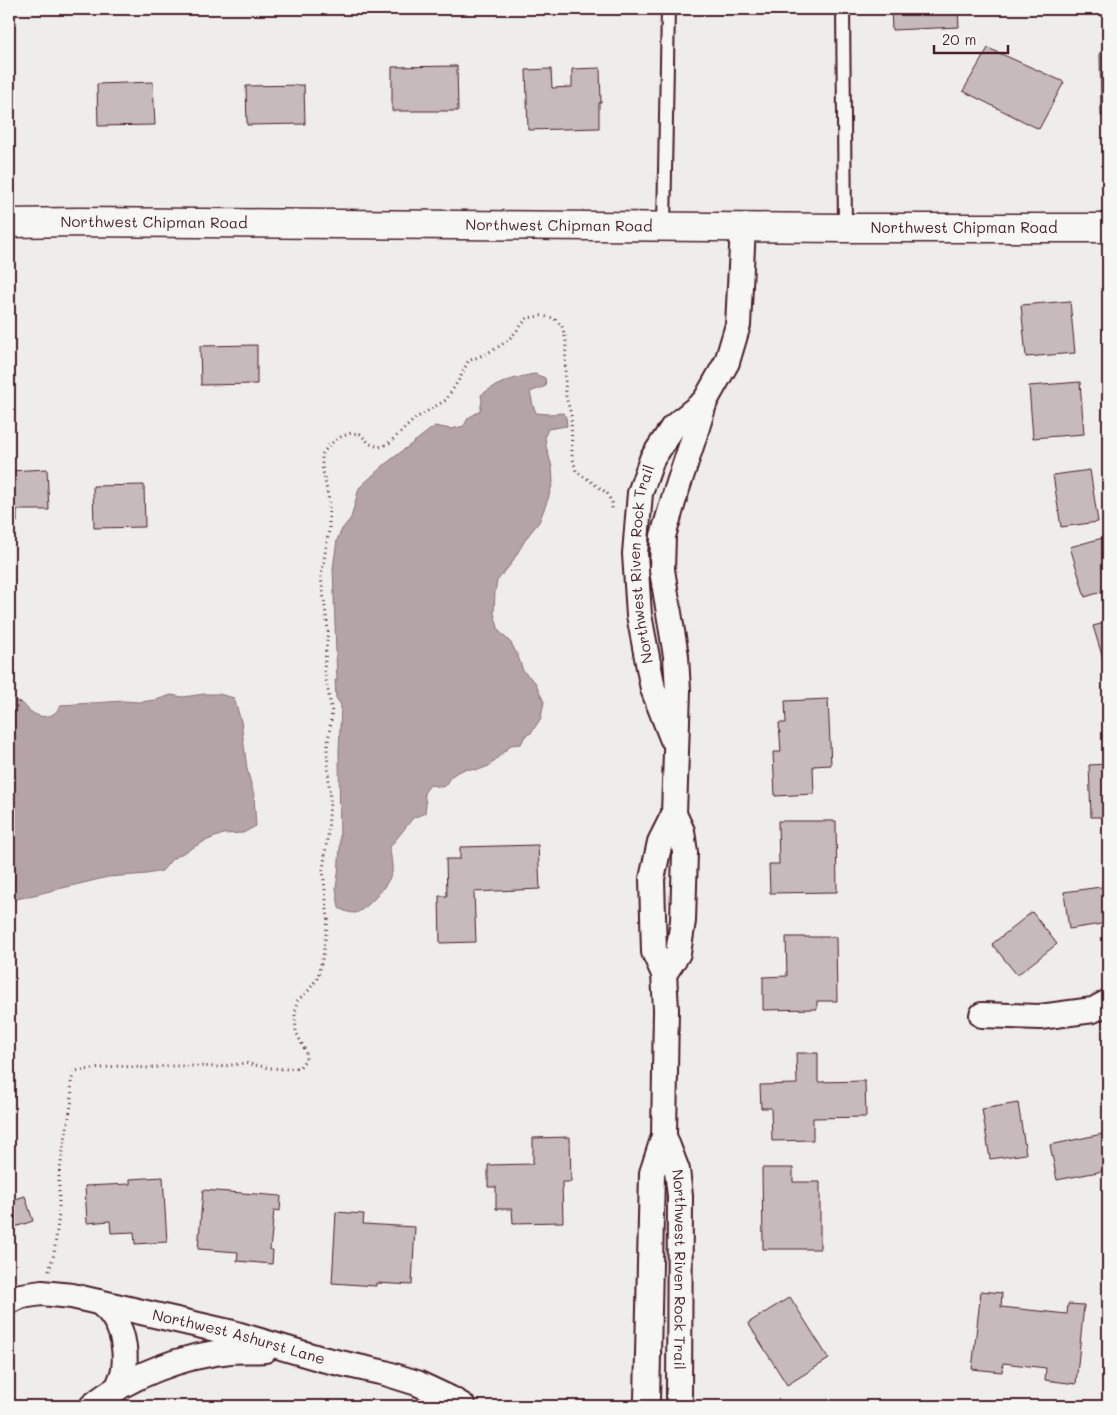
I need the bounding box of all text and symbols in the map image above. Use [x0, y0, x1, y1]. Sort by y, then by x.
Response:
scale bar [934, 22, 1008, 54]
text: 20 m [942, 29, 976, 49]
street label: Northwest Chipman Road [60, 211, 248, 232]
street label: Northwest Chipman Road [465, 214, 653, 235]
street label: Northwest Chipman Road [870, 217, 1058, 237]
street label: Northwest Riven Rock Trail [624, 462, 658, 665]
street label: Northwest Riven Rock Trail [668, 1168, 691, 1370]
street label: Northwest Ashurst Lane [151, 1304, 328, 1368]

